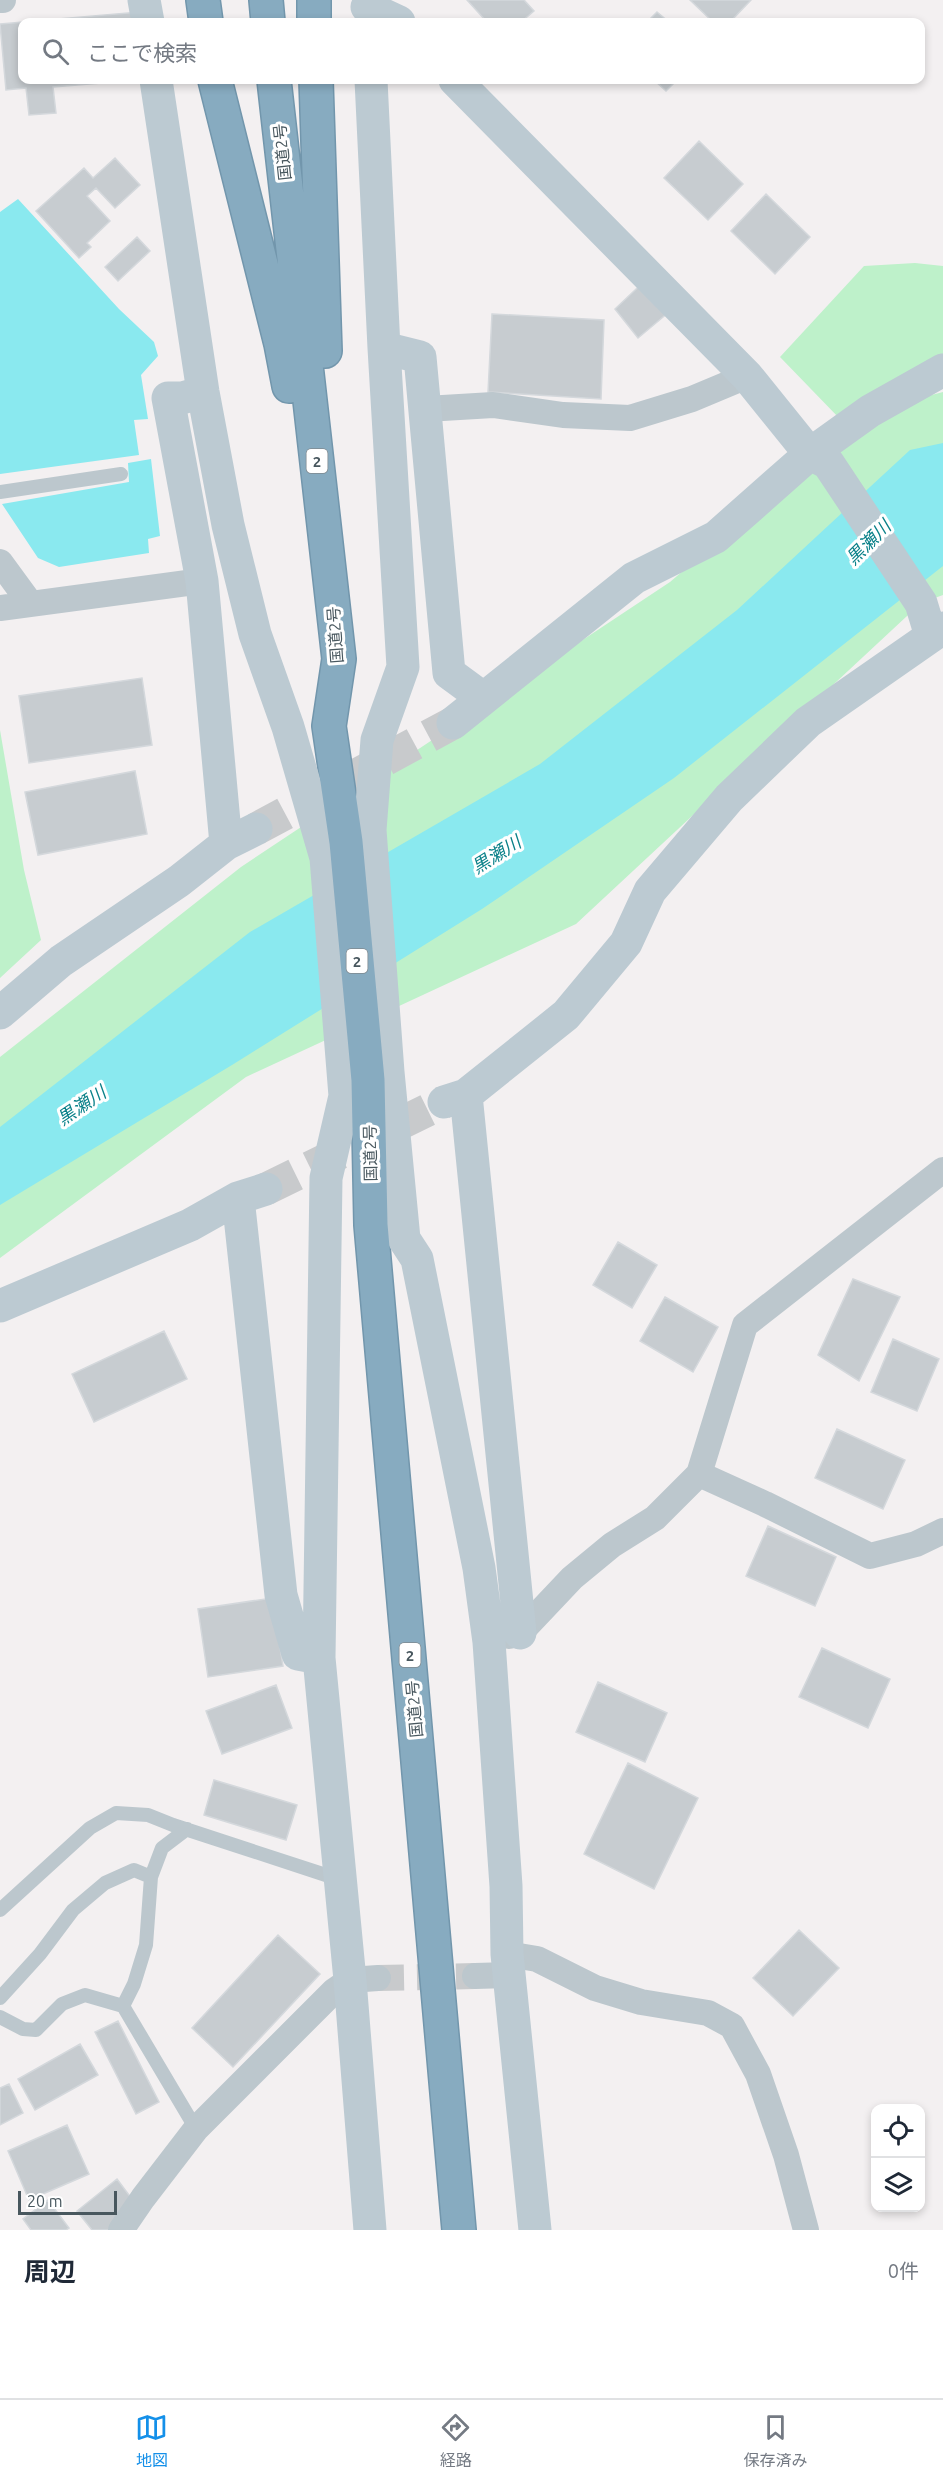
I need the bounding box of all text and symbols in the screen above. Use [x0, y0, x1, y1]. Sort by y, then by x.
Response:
search box [18, 18, 925, 84]
icon: search [39, 35, 72, 68]
text: ここで検索 [87, 40, 197, 65]
street label: 国道2号 [270, 123, 294, 181]
road number: 2 [306, 449, 328, 473]
water label: 黒瀬川 [842, 514, 896, 568]
street label: 国道2号 [324, 606, 346, 664]
water label: 黒瀬川 [468, 830, 526, 877]
road number: 2 [346, 949, 368, 973]
water label: 黒瀬川 [53, 1080, 111, 1128]
street label: 国道2号 [361, 1124, 379, 1182]
road number: 2 [400, 1643, 420, 1667]
street label: 国道2号 [403, 1680, 425, 1738]
map controls [871, 2104, 925, 2212]
button: locate [871, 2104, 925, 2158]
button: layers [871, 2158, 925, 2212]
scale bar [18, 2188, 117, 2216]
text: 20 m [27, 2192, 63, 2210]
text: 周辺 [24, 2257, 76, 2286]
text: 0件 [888, 2259, 919, 2282]
tab: 地図 [135, 2411, 168, 2471]
tab: 経路 [439, 2411, 472, 2471]
tab: 保存済み [743, 2411, 807, 2471]

